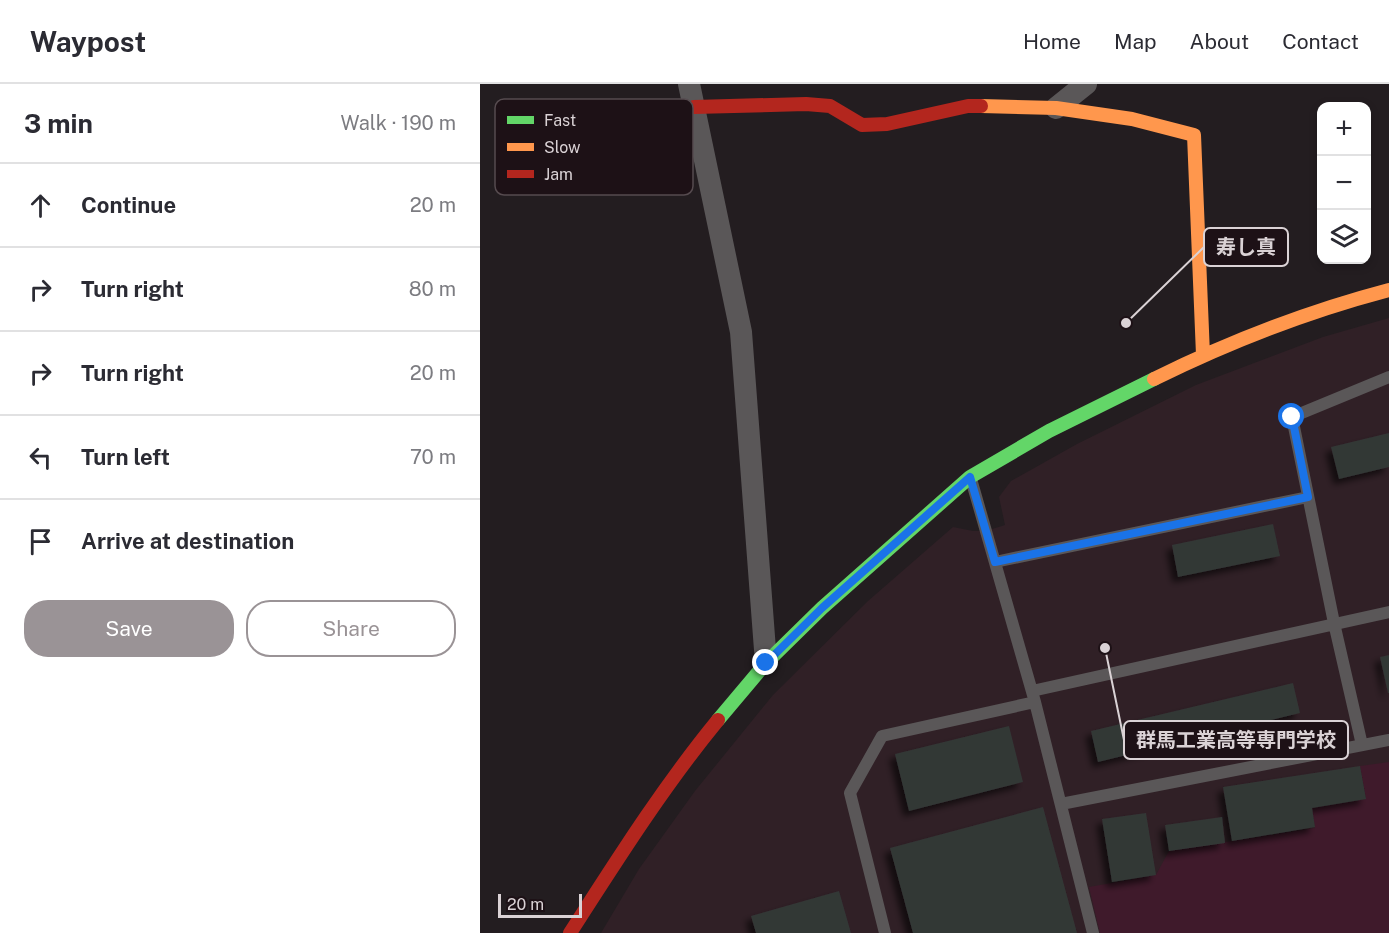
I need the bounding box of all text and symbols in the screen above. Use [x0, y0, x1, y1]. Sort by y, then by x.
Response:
text: Waypost [30, 25, 146, 58]
text: Home [1023, 29, 1081, 54]
text: Map [1114, 29, 1157, 54]
text: About [1190, 29, 1249, 54]
text: Contact [1282, 29, 1359, 54]
legend [495, 99, 693, 195]
map controls [1317, 102, 1371, 264]
button: + [1317, 102, 1371, 156]
text: 3 min [24, 108, 93, 139]
text: Walk · 190 m [340, 111, 456, 135]
text: Fast [544, 111, 576, 130]
text: Slow [544, 138, 581, 157]
button: − [1317, 156, 1371, 210]
text: Jam [544, 165, 573, 184]
icon: ahead [24, 189, 57, 222]
text: Continue [81, 192, 176, 218]
text: 20 m [410, 193, 456, 217]
button: layers [1317, 210, 1371, 264]
callout: 寿し真 [1204, 228, 1288, 266]
text: 寿し真 [1216, 235, 1276, 259]
icon: right [24, 273, 57, 306]
text: Turn right [81, 276, 184, 302]
text: 80 m [409, 277, 456, 301]
icon: right [24, 357, 57, 390]
text: Turn right [81, 360, 184, 386]
text: 20 m [410, 361, 456, 385]
route start [1278, 403, 1304, 429]
icon: left [24, 441, 57, 474]
text: Turn left [81, 444, 170, 470]
text: 70 m [410, 445, 456, 469]
icon: arrive [24, 525, 57, 558]
text: Arrive at destination [81, 528, 294, 554]
button: Save [24, 600, 234, 657]
button: Share [246, 600, 456, 657]
route end [752, 649, 778, 675]
callout: 群馬工業高等専門学校 [1124, 721, 1348, 759]
text: 群馬工業高等専門学校 [1136, 728, 1336, 752]
scale bar [498, 891, 582, 918]
text: 20 m [507, 895, 544, 914]

